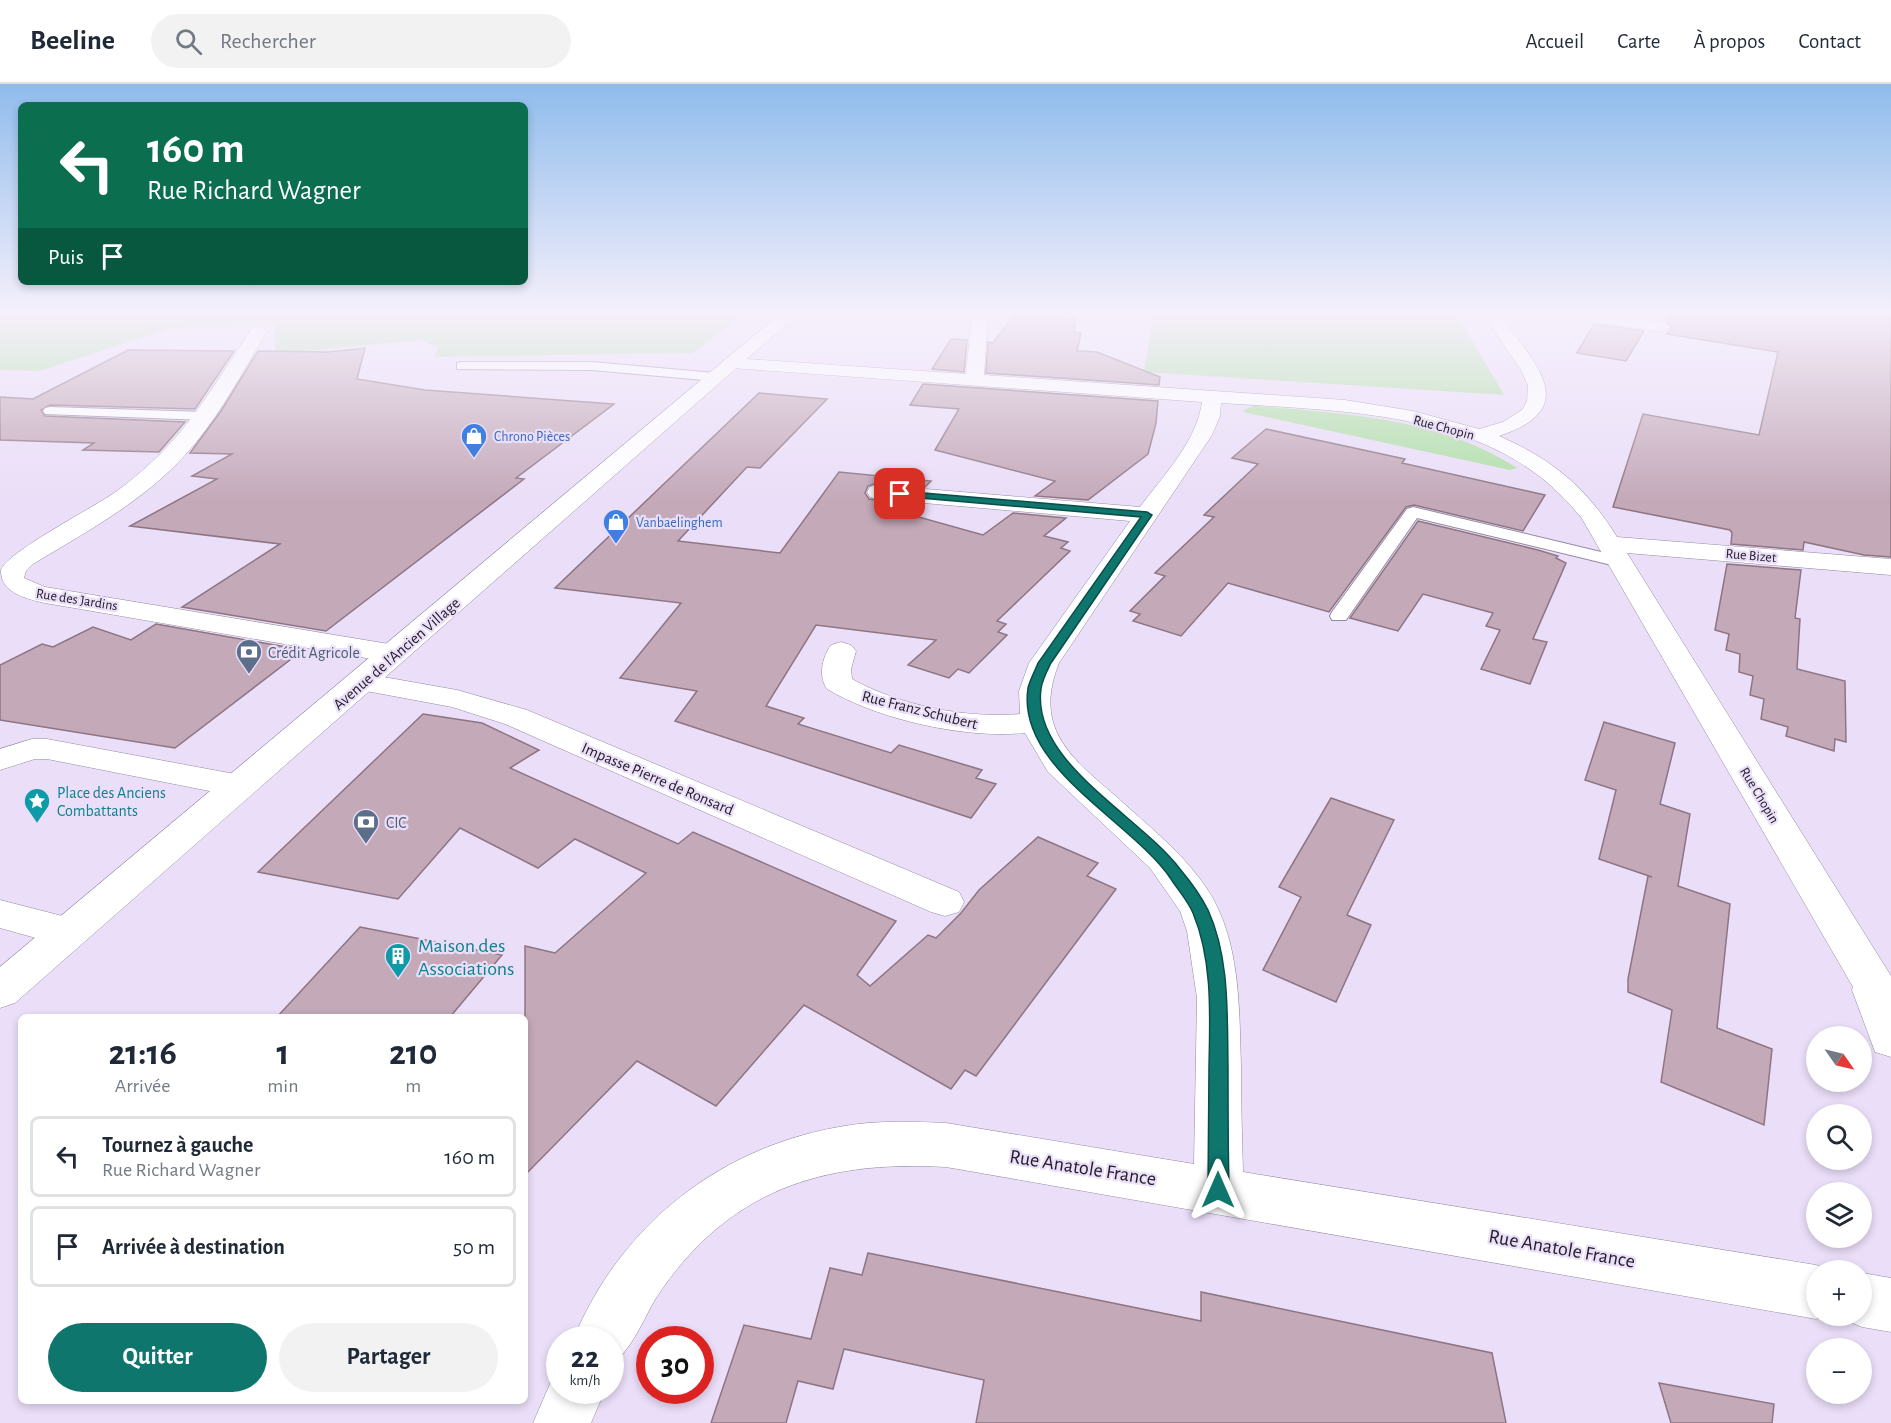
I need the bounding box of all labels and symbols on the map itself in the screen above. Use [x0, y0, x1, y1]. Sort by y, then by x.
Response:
street label: Rue Chopin [1412, 413, 1476, 443]
shop icon: Chrono Pièces [459, 421, 489, 459]
place label: Chrono Pièces [494, 430, 570, 444]
pin [874, 468, 925, 519]
shop icon: Vanbaelinghem [601, 507, 631, 545]
place label: Vanbaelinghem [636, 516, 723, 530]
street label: Rue Bizet [1725, 547, 1777, 565]
street label: Rue des Jardins [35, 587, 119, 613]
street label: Avenue de l'Ancien Village [330, 594, 463, 713]
bank icon: Crédit Agricole [234, 637, 264, 675]
place label: Crédit Agricole [268, 645, 360, 661]
street label: Rue Franz Schubert [860, 688, 979, 732]
street label: Impasse Pierre de Ronsard [579, 740, 736, 818]
street label: Rue Chopin [1737, 765, 1781, 826]
place label: Place des Anciens Combattants [57, 785, 166, 819]
place icon: Place des Anciens Combattants [22, 786, 52, 824]
bank icon: CIC [351, 807, 381, 845]
place label: CIC [386, 815, 407, 831]
place label: Maison des Associations [418, 936, 515, 979]
building icon: Maison des Associations [383, 941, 413, 979]
north arrow [1806, 1026, 1872, 1092]
street label: Rue Anatole France [1008, 1147, 1158, 1189]
position arrow [1186, 1158, 1250, 1222]
street label: Rue Anatole France [1487, 1226, 1637, 1272]
speed limit sign: 30 [636, 1326, 714, 1404]

